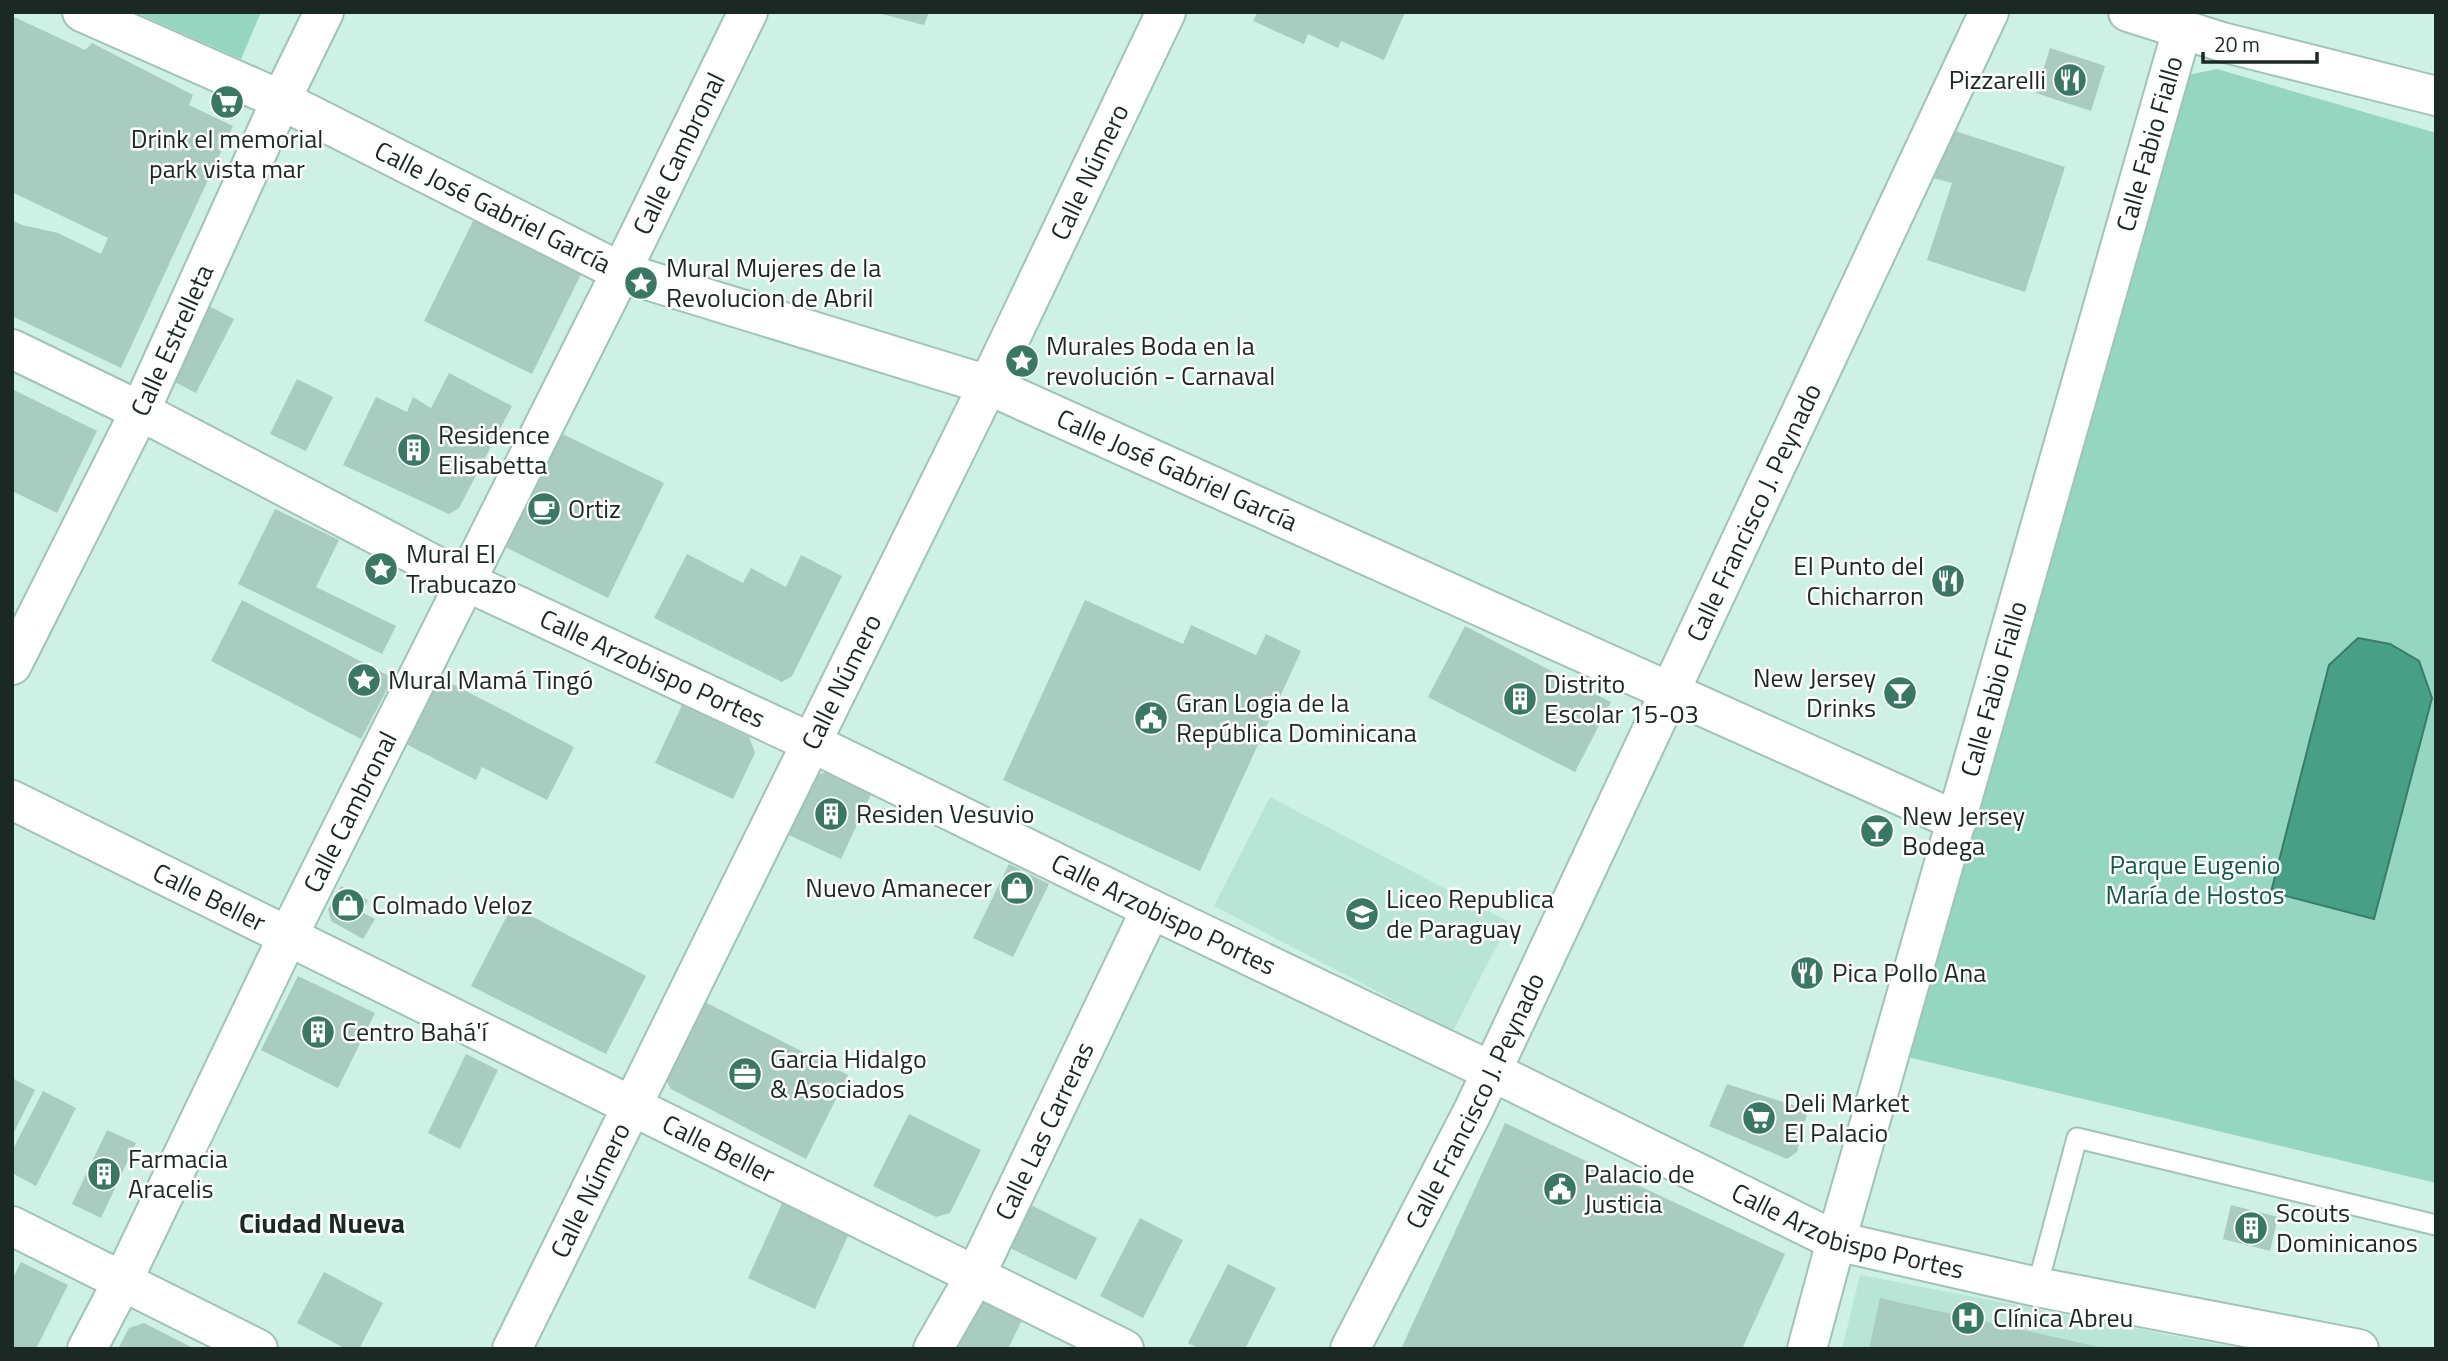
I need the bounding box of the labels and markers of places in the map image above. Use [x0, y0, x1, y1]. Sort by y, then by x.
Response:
place label: Pizzarelli [1949, 60, 2046, 99]
restaurant icon: Pizzarelli [2051, 61, 2089, 99]
supermarket icon: Drink el memorial park vista mar [208, 83, 246, 121]
place label: Drink el memorial park vista mar [131, 119, 323, 188]
place label: Mural Mujeres de la Revolucion de Abril [666, 248, 881, 317]
place icon: Mural Mujeres de la Revolucion de Abril [622, 264, 660, 302]
place label: Murales Boda en la revolución - Carnaval [1046, 326, 1275, 395]
place icon: Murales Boda en la revolución - Carnaval [1003, 342, 1041, 380]
place label: Residence Elisabetta [438, 415, 550, 484]
building icon: Residence Elisabetta [395, 431, 433, 469]
place label: Ortiz [568, 489, 621, 528]
cafe icon: Ortiz [525, 490, 563, 528]
place label: Mural El Trabucazo [406, 534, 517, 603]
place label: El Punto del Chicharron [1793, 546, 1924, 615]
place icon: Mural El Trabucazo [362, 550, 400, 588]
restaurant icon: El Punto del Chicharron [1929, 562, 1967, 600]
place label: New Jersey Drinks [1753, 658, 1876, 727]
place label: Mural Mamá Tingó [388, 660, 593, 699]
place icon: Mural Mamá Tingó [345, 661, 383, 699]
place label: Distrito Escolar 15-03 [1544, 664, 1699, 733]
bar icon: New Jersey Drinks [1881, 674, 1919, 712]
building icon: Distrito Escolar 15-03 [1501, 680, 1539, 718]
place label: Gran Logia de la República Dominicana [1176, 683, 1417, 752]
public building icon: Gran Logia de la República Dominicana [1132, 699, 1170, 737]
place label: Residen Vesuvio [856, 794, 1035, 833]
building icon: Residen Vesuvio [812, 795, 850, 833]
place label: New Jersey Bodega [1902, 796, 2025, 865]
bar icon: New Jersey Bodega [1858, 812, 1896, 850]
place label: Nuevo Amanecer [805, 868, 992, 907]
shop icon: Nuevo Amanecer [998, 869, 1036, 907]
place label: Liceo Republica de Paraguay [1386, 879, 1554, 948]
place label: Colmado Veloz [372, 885, 533, 924]
shop icon: Colmado Veloz [329, 886, 367, 924]
school or university icon: Liceo Republica de Paraguay [1343, 895, 1381, 933]
place label: Pica Pollo Ana [1832, 953, 1986, 992]
restaurant icon: Pica Pollo Ana [1788, 954, 1826, 992]
place label: Centro Bahá'í [342, 1012, 490, 1051]
building icon: Centro Bahá'í [299, 1013, 337, 1051]
place label: Garcia Hidalgo & Asociados [770, 1039, 927, 1108]
office icon: Garcia Hidalgo & Asociados [726, 1055, 764, 1093]
place label: Deli Market El Palacio [1784, 1083, 1909, 1152]
supermarket icon: Deli Market El Palacio [1740, 1099, 1778, 1137]
place label: Farmacia Aracelis [128, 1139, 228, 1208]
place label: Palacio de Justicia [1584, 1154, 1695, 1223]
building icon: Farmacia Aracelis [85, 1155, 123, 1193]
public building icon: Palacio de Justicia [1541, 1170, 1579, 1208]
place label: Scouts Dominicanos [2276, 1193, 2418, 1262]
building icon: Scouts Dominicanos [2232, 1209, 2270, 1247]
place label: Clínica Abreu [1993, 1298, 2133, 1337]
hospital icon: Clínica Abreu [1949, 1299, 1987, 1337]

